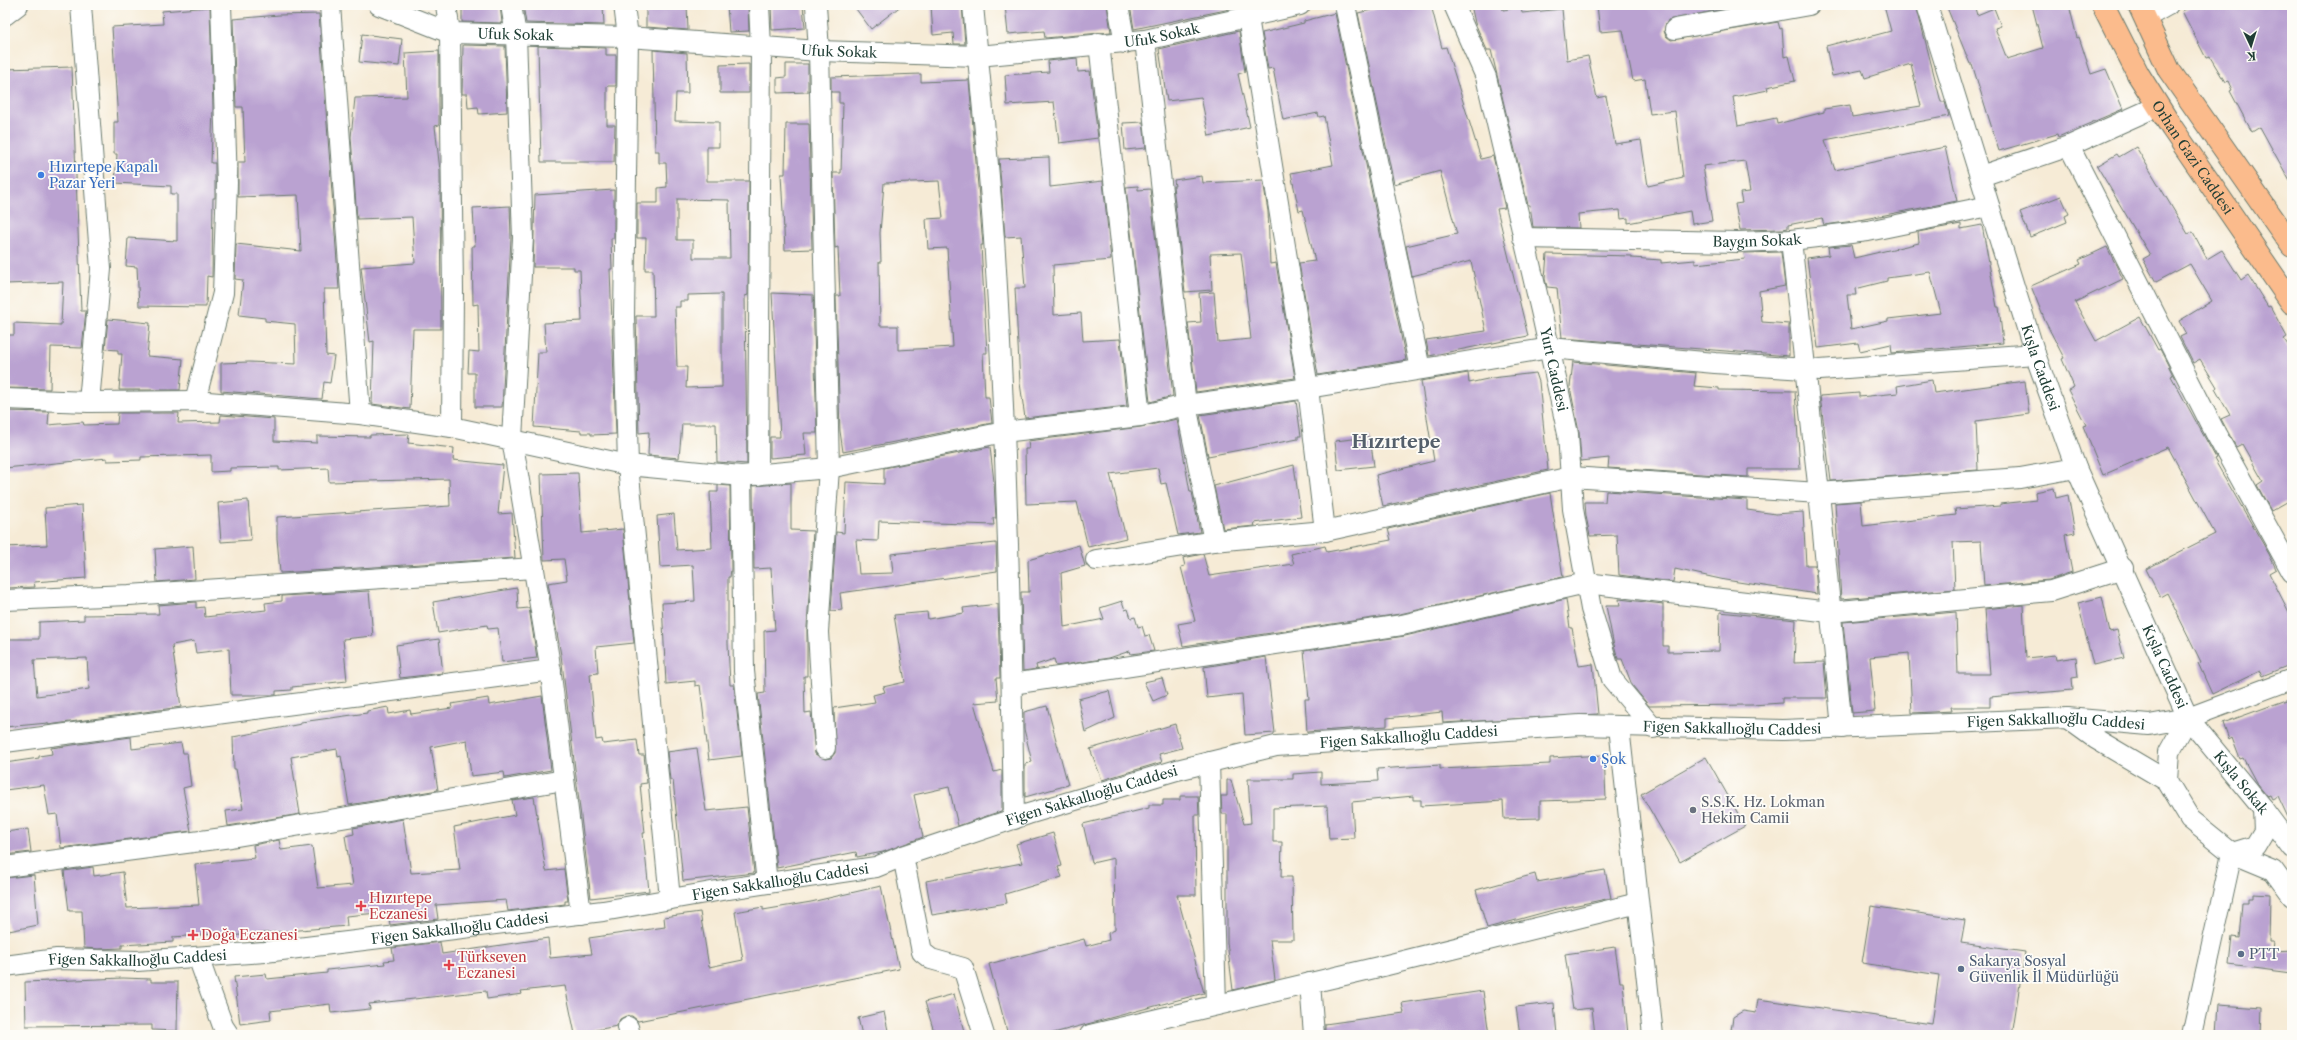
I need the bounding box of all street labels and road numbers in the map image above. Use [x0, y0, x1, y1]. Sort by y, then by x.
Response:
street label: Ufuk Sokak [1123, 19, 1202, 51]
street label: Ufuk Sokak [477, 25, 555, 44]
street label: Ufuk Sokak [800, 41, 878, 62]
street label: Orhan Gazi Caddesi [2148, 97, 2237, 218]
street label: Baygın Sokak [1712, 230, 1803, 251]
street label: Kışla Caddesi [2017, 322, 2064, 413]
street label: Yurt Caddesi [1536, 325, 1572, 413]
street label: Kışla Caddesi [2138, 622, 2192, 711]
street label: Figen Sakkallıoğlu Caddesi [1966, 709, 2146, 734]
street label: Figen Sakkallıoğlu Caddesi [1643, 718, 1822, 739]
street label: Figen Sakkallıoğlu Caddesi [1319, 722, 1498, 752]
street label: Kışla Sokak [2210, 747, 2273, 819]
street label: Figen Sakkallıoğlu Caddesi [1003, 761, 1180, 830]
street label: Figen Sakkallıoğlu Caddesi [691, 859, 870, 904]
street label: Figen Sakkallıoğlu Caddesi [370, 909, 549, 948]
street label: Figen Sakkallıoğlu Caddesi [47, 946, 227, 970]

